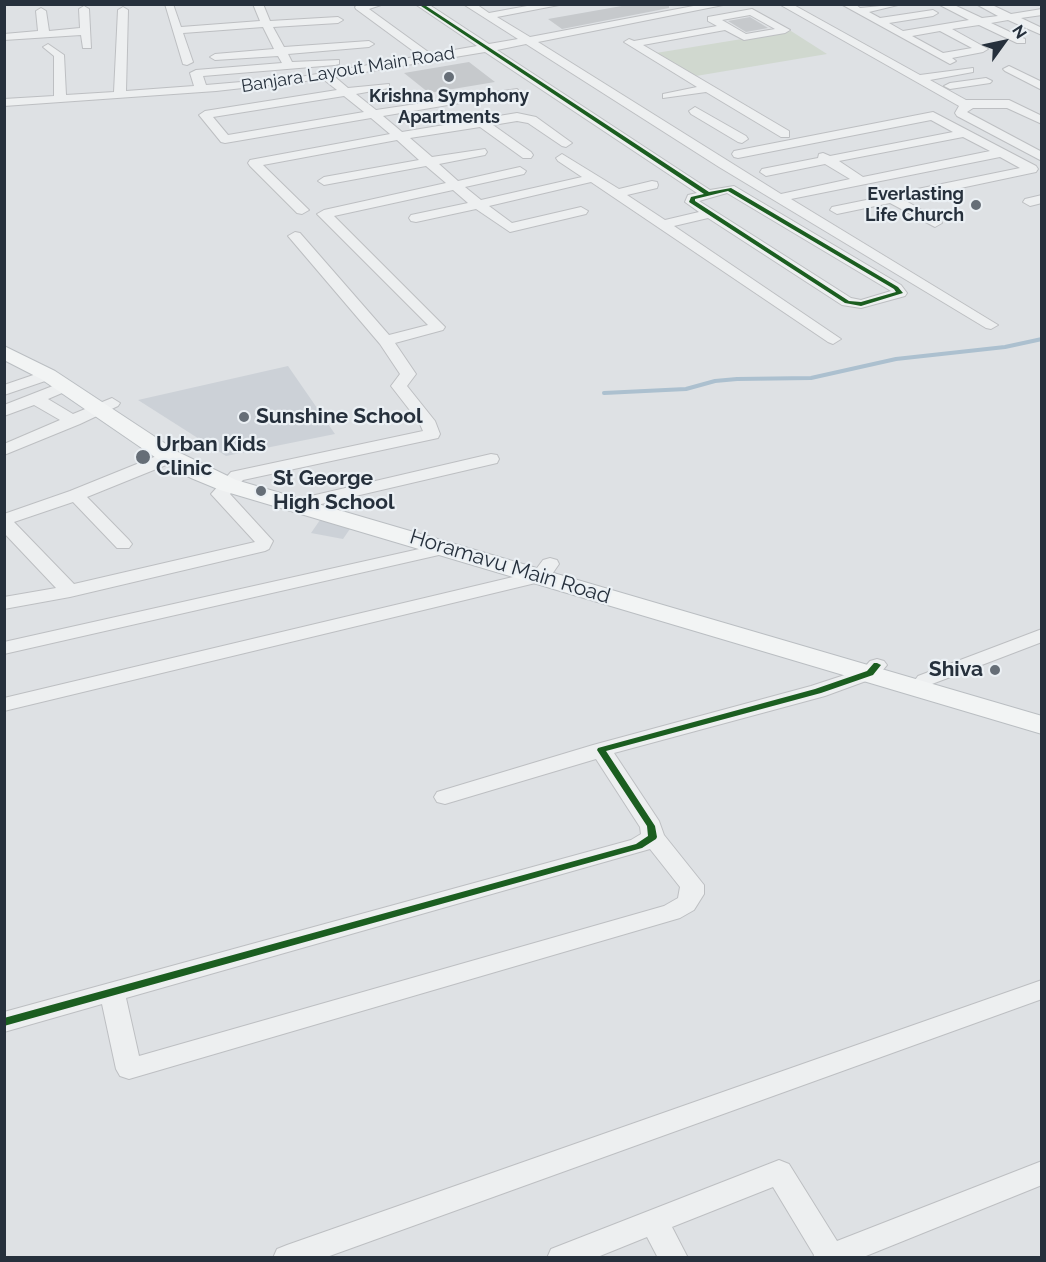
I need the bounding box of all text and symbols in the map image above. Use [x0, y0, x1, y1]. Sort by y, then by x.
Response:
north arrow [974, 12, 1034, 72]
text: N [1008, 22, 1031, 42]
street label: Banjara Layout Main Road [240, 42, 456, 98]
marker: Krishna Symphony Apartments [442, 70, 456, 84]
place label: Krishna Symphony Apartments [369, 86, 529, 128]
place label: Everlasting Life Church [865, 184, 964, 226]
marker: Everlasting Life Church [969, 198, 983, 212]
place label: Sunshine School [256, 404, 423, 430]
marker: Sunshine School [237, 410, 251, 424]
place label: Urban Kids Clinic [156, 432, 266, 482]
marker: Urban Kids Clinic [134, 448, 152, 466]
place label: St George High School [273, 466, 395, 516]
marker: St George High School [254, 484, 268, 498]
street label: Horamavu Main Road [407, 524, 613, 610]
place label: Shiva [929, 657, 983, 683]
marker: Shiva [988, 663, 1002, 677]

